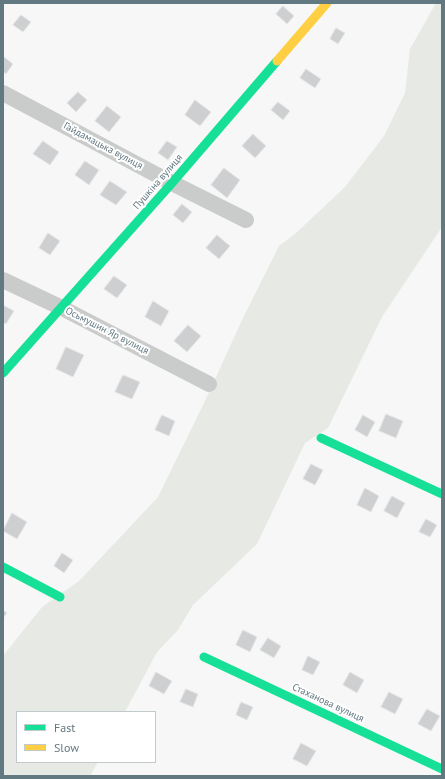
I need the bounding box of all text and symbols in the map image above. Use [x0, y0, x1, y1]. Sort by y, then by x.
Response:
street label: Гайдамацька вулиця [61, 120, 145, 172]
street label: Пушкіна вулиця [131, 152, 185, 212]
street label: Осьмушин Яр вулиця [63, 305, 151, 357]
street label: Стаханова вулиця [290, 681, 366, 725]
legend [16, 711, 156, 763]
text: Fast [54, 720, 75, 735]
text: Slow [54, 740, 79, 755]

